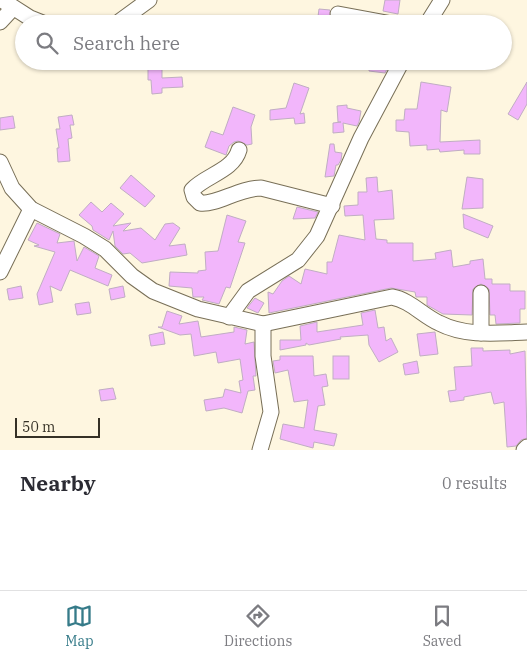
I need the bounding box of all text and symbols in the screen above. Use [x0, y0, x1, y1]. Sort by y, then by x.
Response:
search box [15, 15, 512, 70]
icon: search [33, 29, 61, 57]
text: Search here [73, 31, 180, 55]
scale bar [15, 415, 100, 438]
text: 50 m [22, 418, 55, 436]
text: Nearby [20, 469, 96, 497]
text: 0 results [442, 473, 507, 493]
tab: Map [65, 602, 94, 650]
tab: Directions [224, 602, 292, 650]
tab: Saved [423, 602, 462, 650]

